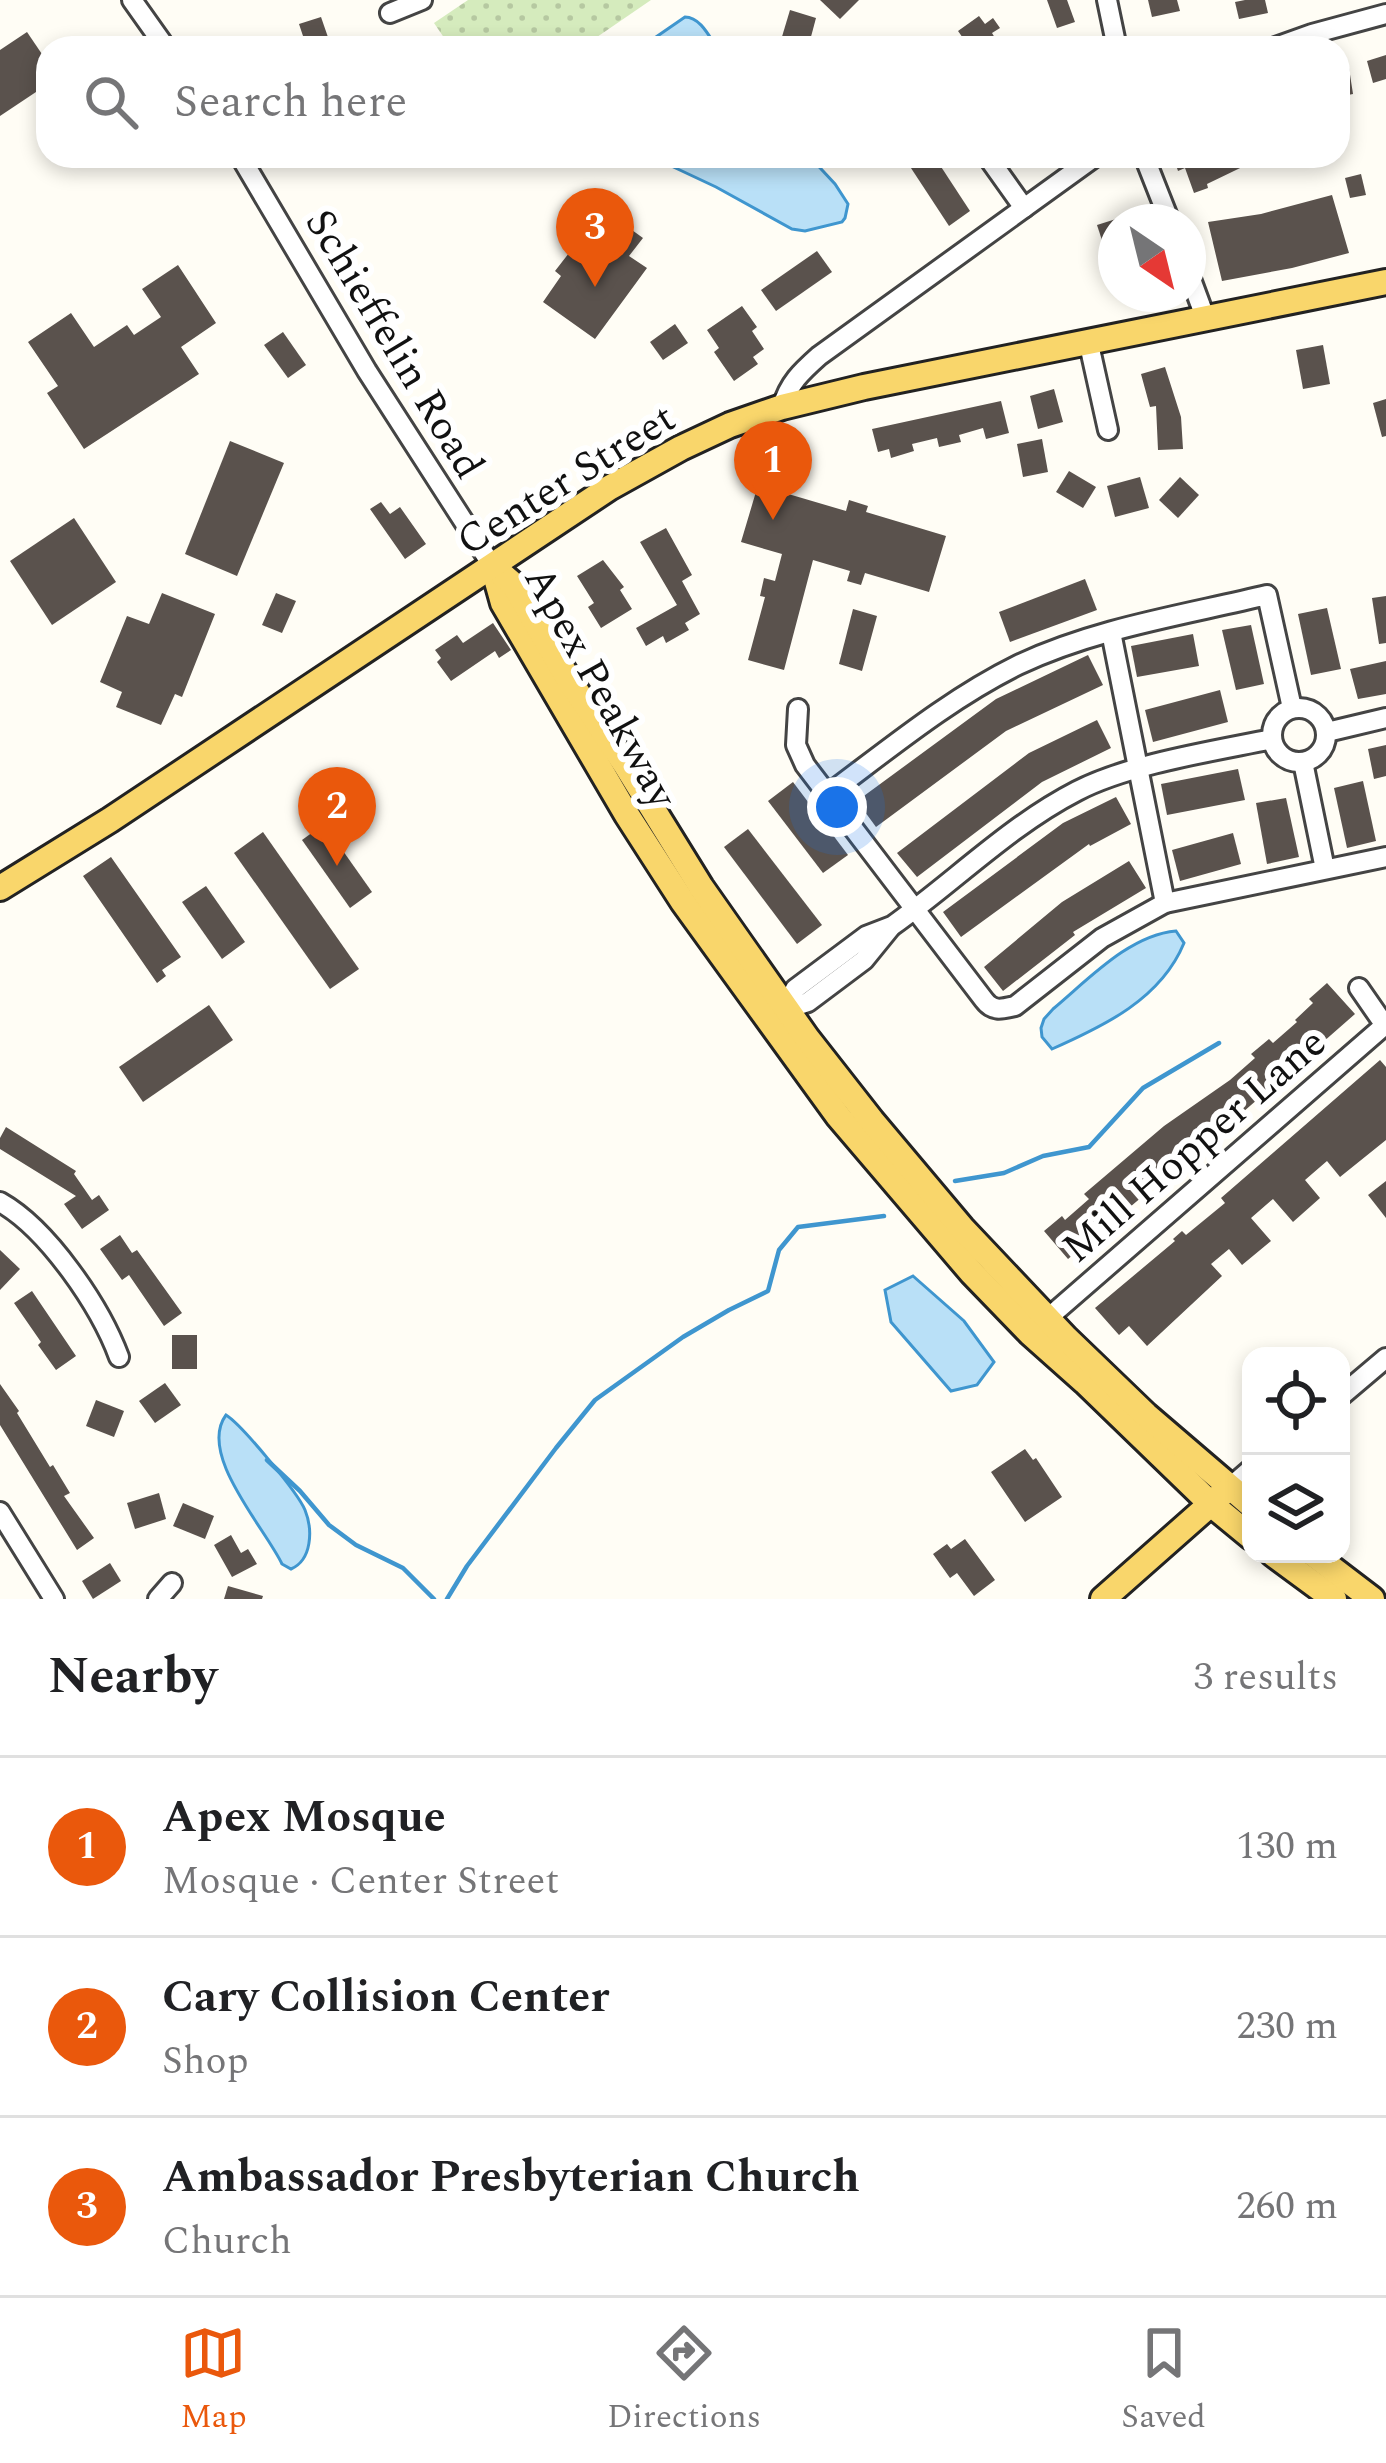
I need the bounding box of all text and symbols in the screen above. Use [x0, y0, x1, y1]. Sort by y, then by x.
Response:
search box [36, 36, 1350, 168]
text: Search here [174, 68, 407, 137]
icon: search [78, 69, 144, 135]
pin: 3 [556, 188, 634, 287]
street label: Schieffelin Road [288, 197, 499, 491]
north arrow [1098, 204, 1206, 312]
street label: Center Street [445, 388, 688, 573]
pin: 1 [734, 421, 812, 520]
street label: Apex Peakway [507, 554, 693, 822]
pin: 2 [298, 767, 376, 866]
your location [807, 777, 867, 837]
street label: Mill Hopper Lane [1048, 1013, 1341, 1279]
map controls [1242, 1347, 1350, 1563]
button: locate [1242, 1347, 1350, 1455]
button: layers [1242, 1455, 1350, 1563]
text: Nearby [48, 1638, 217, 1716]
text: 3 results [1194, 1648, 1338, 1707]
text: Apex Mosque [162, 1783, 446, 1852]
text: 1 [76, 1817, 98, 1876]
text: 130 m [1236, 1817, 1338, 1876]
text: Mosque · Center Street [162, 1852, 559, 1911]
text: Cary Collision Center [162, 1963, 609, 2032]
text: 2 [76, 1997, 98, 2056]
text: 230 m [1236, 1997, 1338, 2056]
text: Shop [162, 2032, 249, 2091]
text: Ambassador Presbyterian Church [162, 2143, 860, 2212]
text: 3 [76, 2177, 98, 2236]
text: 260 m [1236, 2177, 1338, 2236]
text: Church [162, 2212, 292, 2271]
tab: Map [180, 2320, 247, 2442]
tab: Directions [607, 2320, 761, 2442]
tab: Saved [1121, 2320, 1206, 2442]

